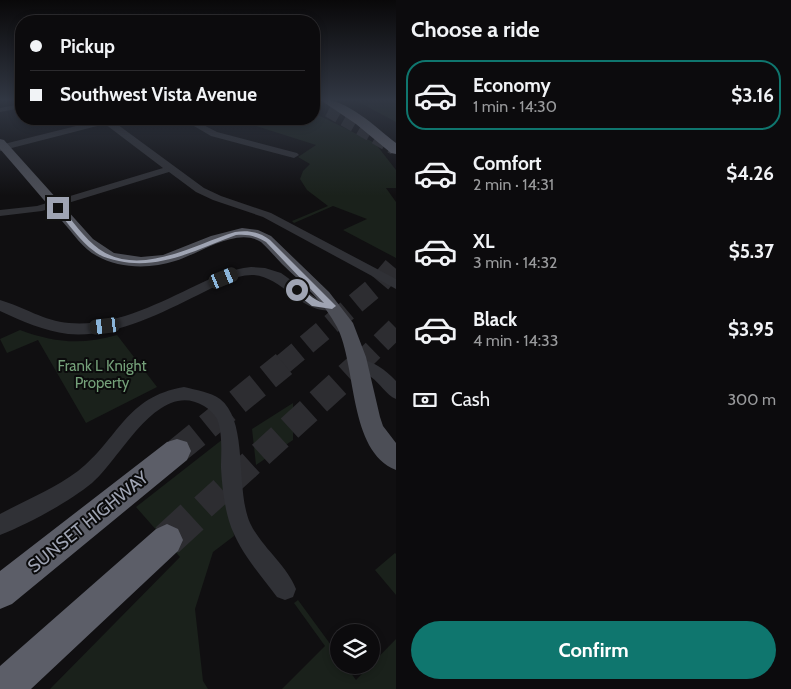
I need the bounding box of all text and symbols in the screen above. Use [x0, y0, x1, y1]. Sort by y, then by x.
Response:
text: Choose a ride [411, 16, 540, 43]
text: Pickup [60, 35, 115, 58]
icon: car [413, 73, 458, 118]
text: Economy [473, 74, 551, 97]
text: Southwest Vista Avenue [60, 83, 257, 106]
text: $3.16 [731, 84, 774, 107]
text: 1 min · 14:30 [473, 97, 557, 116]
icon: car [413, 151, 458, 196]
text: Comfort [473, 152, 542, 175]
text: $4.26 [726, 162, 774, 185]
text: 2 min · 14:31 [473, 175, 554, 194]
route end [47, 197, 69, 219]
icon: car [413, 229, 458, 274]
text: XL [473, 230, 494, 253]
text: $5.37 [729, 240, 774, 263]
text: 3 min · 14:32 [473, 253, 557, 272]
car [207, 265, 240, 291]
route start [286, 279, 308, 301]
icon: car [413, 307, 458, 352]
text: Black [473, 308, 517, 331]
car [89, 317, 120, 335]
text: $3.95 [728, 318, 774, 341]
text: 4 min · 14:33 [473, 331, 558, 350]
park label: Frank L Knight Property [58, 357, 146, 392]
icon: cash [411, 386, 439, 414]
text: Cash [451, 388, 490, 411]
text: 300 m [727, 390, 776, 409]
street label: SUNSET HIGHWAY [23, 466, 153, 577]
button: Confirm [411, 621, 776, 679]
map controls [330, 624, 380, 674]
button: layers [330, 624, 380, 674]

